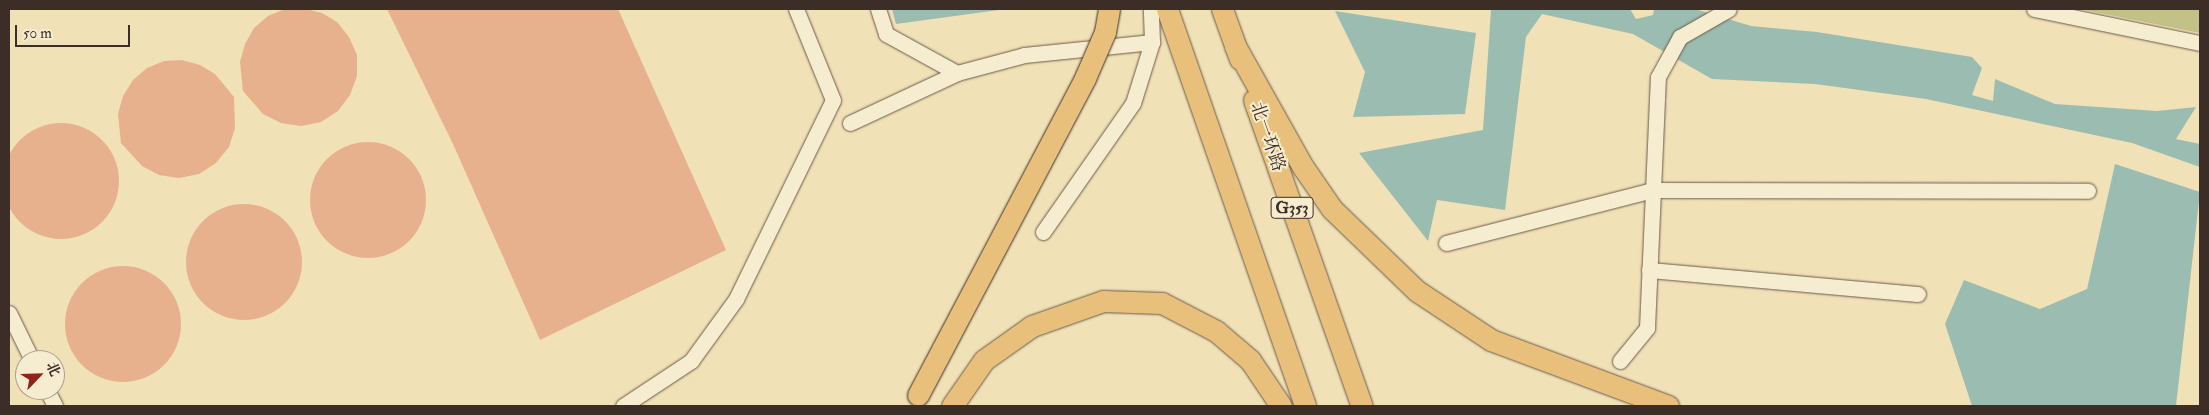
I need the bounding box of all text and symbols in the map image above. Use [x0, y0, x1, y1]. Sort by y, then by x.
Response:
scale bar [18, 15, 132, 47]
text: 50 m [23, 24, 52, 43]
street label: 北一环路 [1245, 99, 1289, 175]
road number: G353 [1270, 194, 1314, 222]
north arrow [15, 350, 65, 400]
text: 北 [43, 359, 64, 379]

